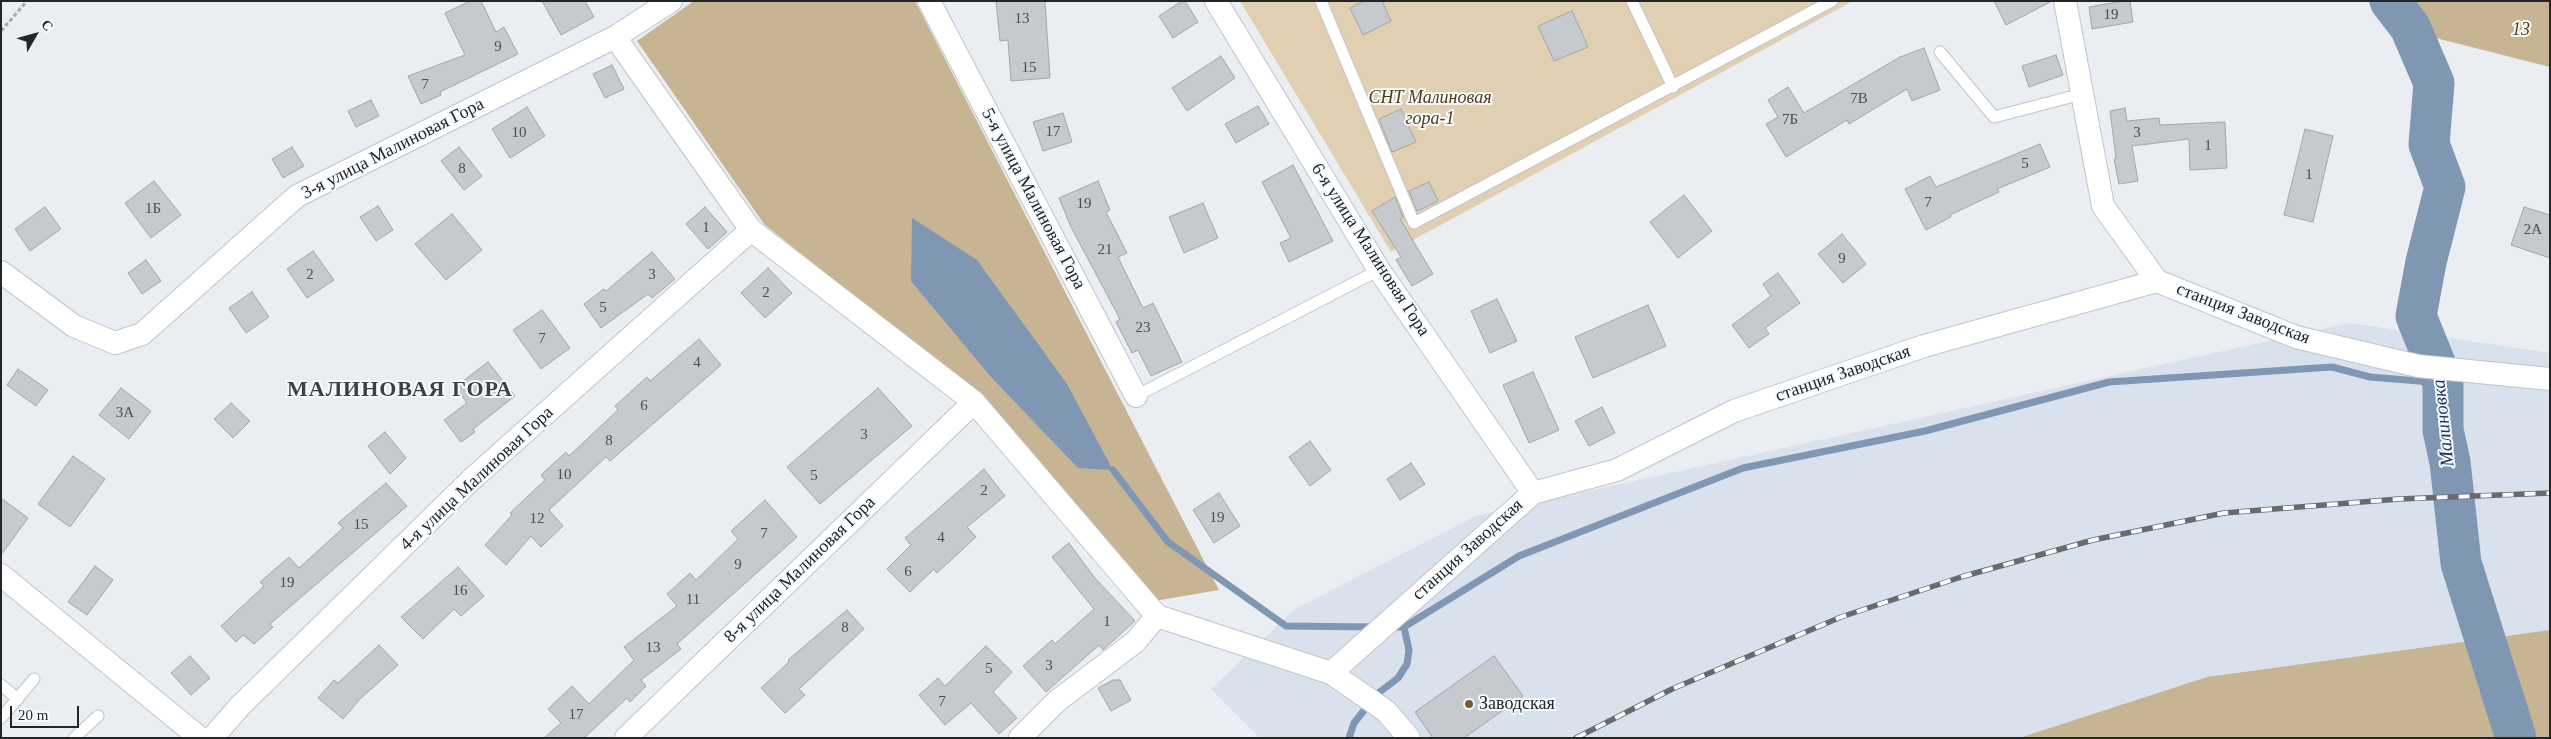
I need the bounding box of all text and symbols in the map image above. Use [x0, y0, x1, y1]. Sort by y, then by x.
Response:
house number: 19 [2104, 6, 2118, 24]
north arrow [10, 10, 60, 60]
house number: 13 [1014, 10, 1030, 28]
text: С [38, 17, 56, 34]
park label: 13 [2512, 19, 2530, 41]
house number: 9 [494, 38, 502, 56]
house number: 15 [1022, 59, 1036, 77]
house number: 7 [421, 76, 429, 94]
park label: СНТ Малиновая гора-1 [1368, 87, 1492, 130]
house number: 7В [1850, 90, 1868, 108]
street label: 3-я улица Малиновая Гора [298, 94, 488, 204]
street label: 5-я улица Малиновая Гора [976, 105, 1090, 293]
house number: 7Б [1782, 111, 1798, 129]
house number: 17 [1046, 123, 1060, 141]
house number: 10 [512, 124, 526, 142]
house number: 3 [2133, 124, 2141, 142]
house number: 1 [2204, 137, 2212, 155]
house number: 5 [2021, 155, 2029, 173]
street label: 6-я улица Малиновая Гора [1306, 159, 1434, 341]
house number: 8 [458, 160, 466, 178]
house number: 1 [2305, 166, 2313, 184]
house number: 7 [1924, 194, 1932, 212]
house number: 19 [1076, 195, 1092, 213]
house number: 1Б [145, 200, 161, 218]
house number: 1 [702, 219, 710, 237]
house number: 2А [2524, 221, 2542, 239]
house number: 21 [1098, 241, 1112, 259]
house number: 9 [1838, 250, 1846, 268]
house number: 2 [306, 266, 314, 284]
house number: 3 [648, 266, 656, 284]
street label: станция Заводская [2173, 279, 2313, 349]
house number: 2 [762, 284, 770, 302]
house number: 5 [599, 299, 607, 317]
house number: 23 [1136, 319, 1150, 337]
house number: 7 [538, 330, 546, 348]
street label: станция Заводская [1773, 341, 1913, 407]
house number: 4 [693, 354, 701, 372]
district label: МАЛИНОВАЯ ГОРА [285, 377, 515, 403]
water label: Малиновка [2428, 378, 2460, 468]
house number: 6 [640, 397, 648, 415]
street label: 4-я улица Малиновая Гора [396, 402, 558, 556]
house number: 3А [116, 404, 134, 422]
house number: 3 [860, 426, 868, 444]
house number: 8 [605, 432, 613, 450]
house number: 10 [556, 466, 572, 484]
house number: 5 [810, 467, 818, 485]
house number: 2 [980, 482, 988, 500]
street label: 8-я улица Малиновая Гора [720, 492, 880, 648]
street label: станция Заводская [1408, 495, 1528, 605]
house number: 19 [1210, 509, 1224, 527]
house number: 12 [530, 510, 544, 528]
house number: 15 [354, 516, 368, 534]
house number: 7 [760, 525, 768, 543]
house number: 4 [937, 529, 945, 547]
house number: 9 [734, 556, 742, 574]
house number: 6 [904, 563, 912, 581]
house number: 19 [280, 574, 294, 592]
house number: 16 [452, 582, 468, 600]
house number: 11 [686, 591, 700, 609]
house number: 1 [1103, 613, 1111, 631]
house number: 8 [841, 619, 849, 637]
house number: 13 [646, 639, 660, 657]
house number: 3 [1045, 657, 1053, 675]
house number: 5 [985, 660, 993, 678]
house number: 7 [938, 693, 946, 711]
place label: Заводская [1479, 693, 1555, 715]
scale bar [12, 696, 81, 728]
marker: Заводская [1463, 698, 1475, 710]
house number: 17 [568, 706, 584, 724]
text: 20 m [18, 707, 48, 723]

